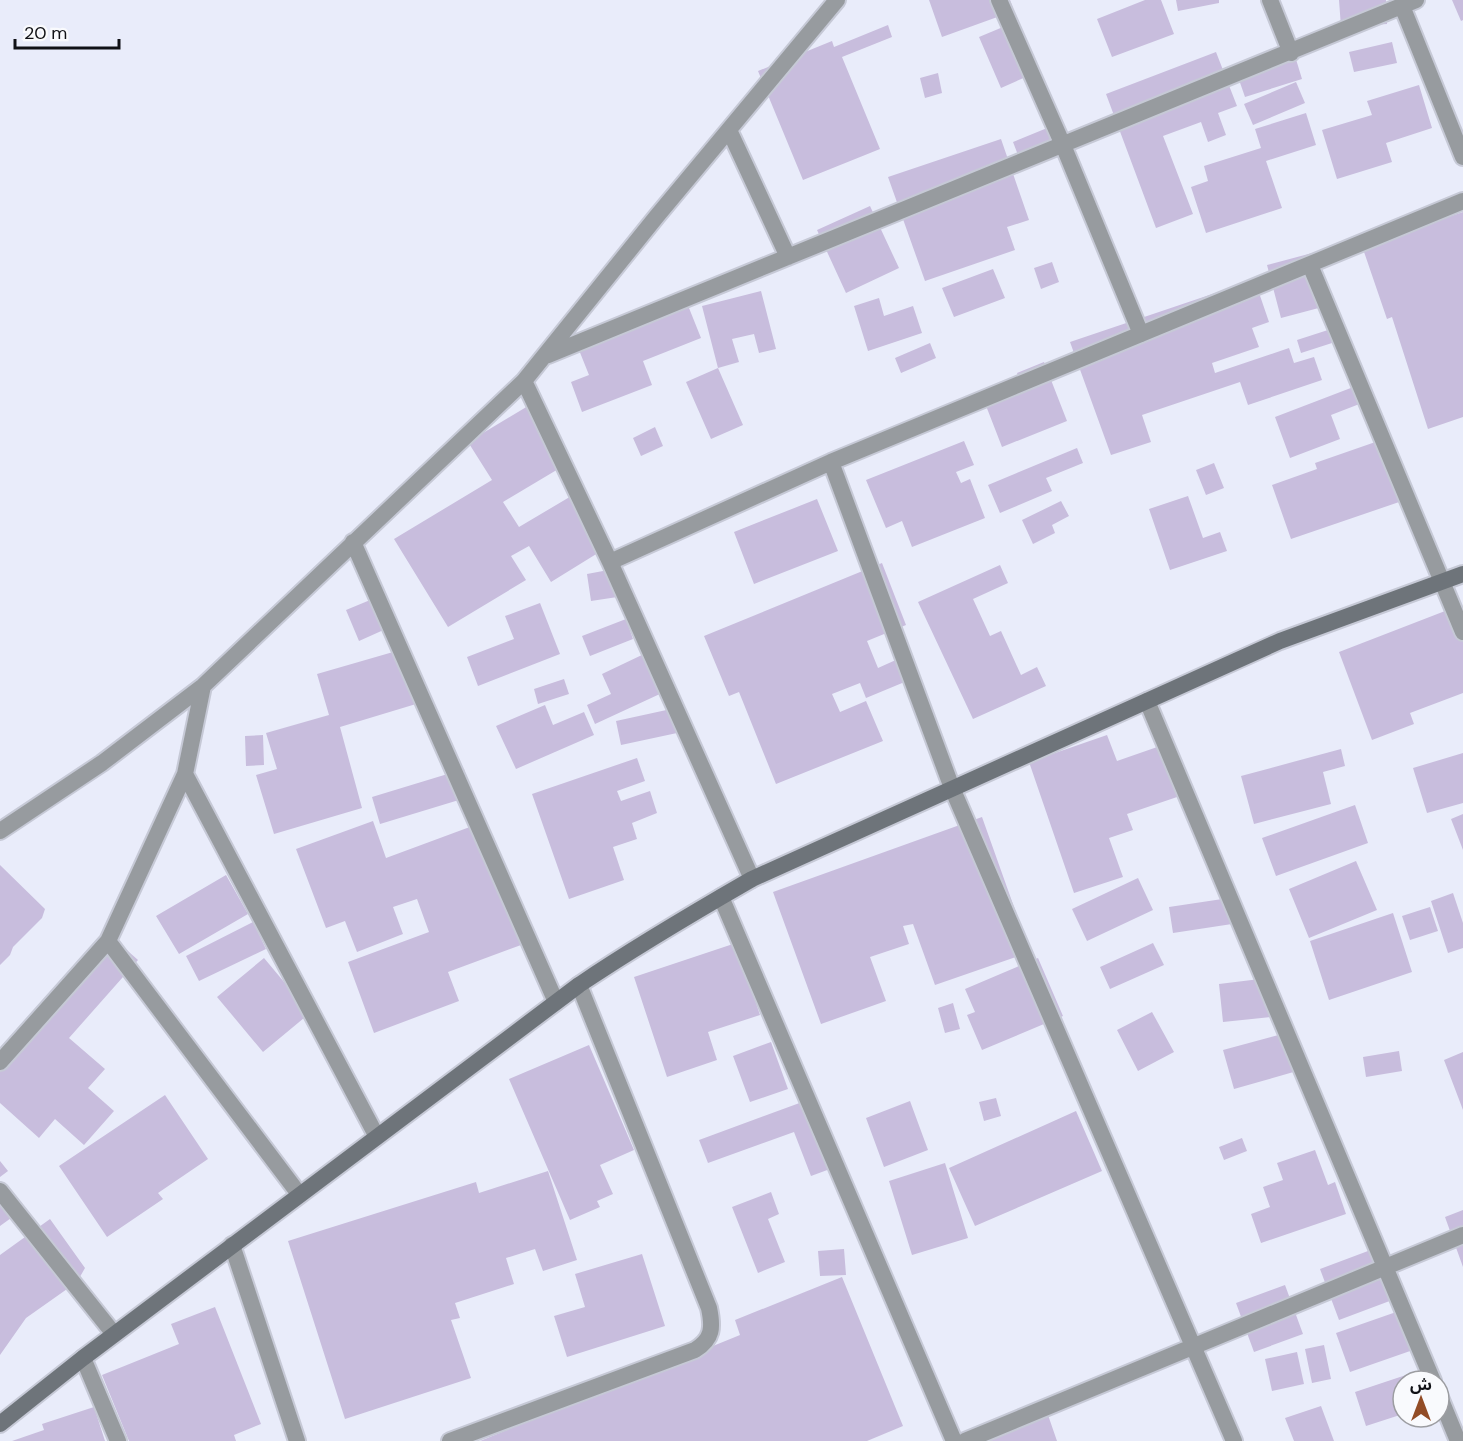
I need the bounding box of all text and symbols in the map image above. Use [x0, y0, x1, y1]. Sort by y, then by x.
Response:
scale bar [15, 12, 118, 50]
text: 20 m [24, 21, 67, 45]
north arrow [1391, 1369, 1451, 1429]
text: ش [1410, 1374, 1432, 1395]

